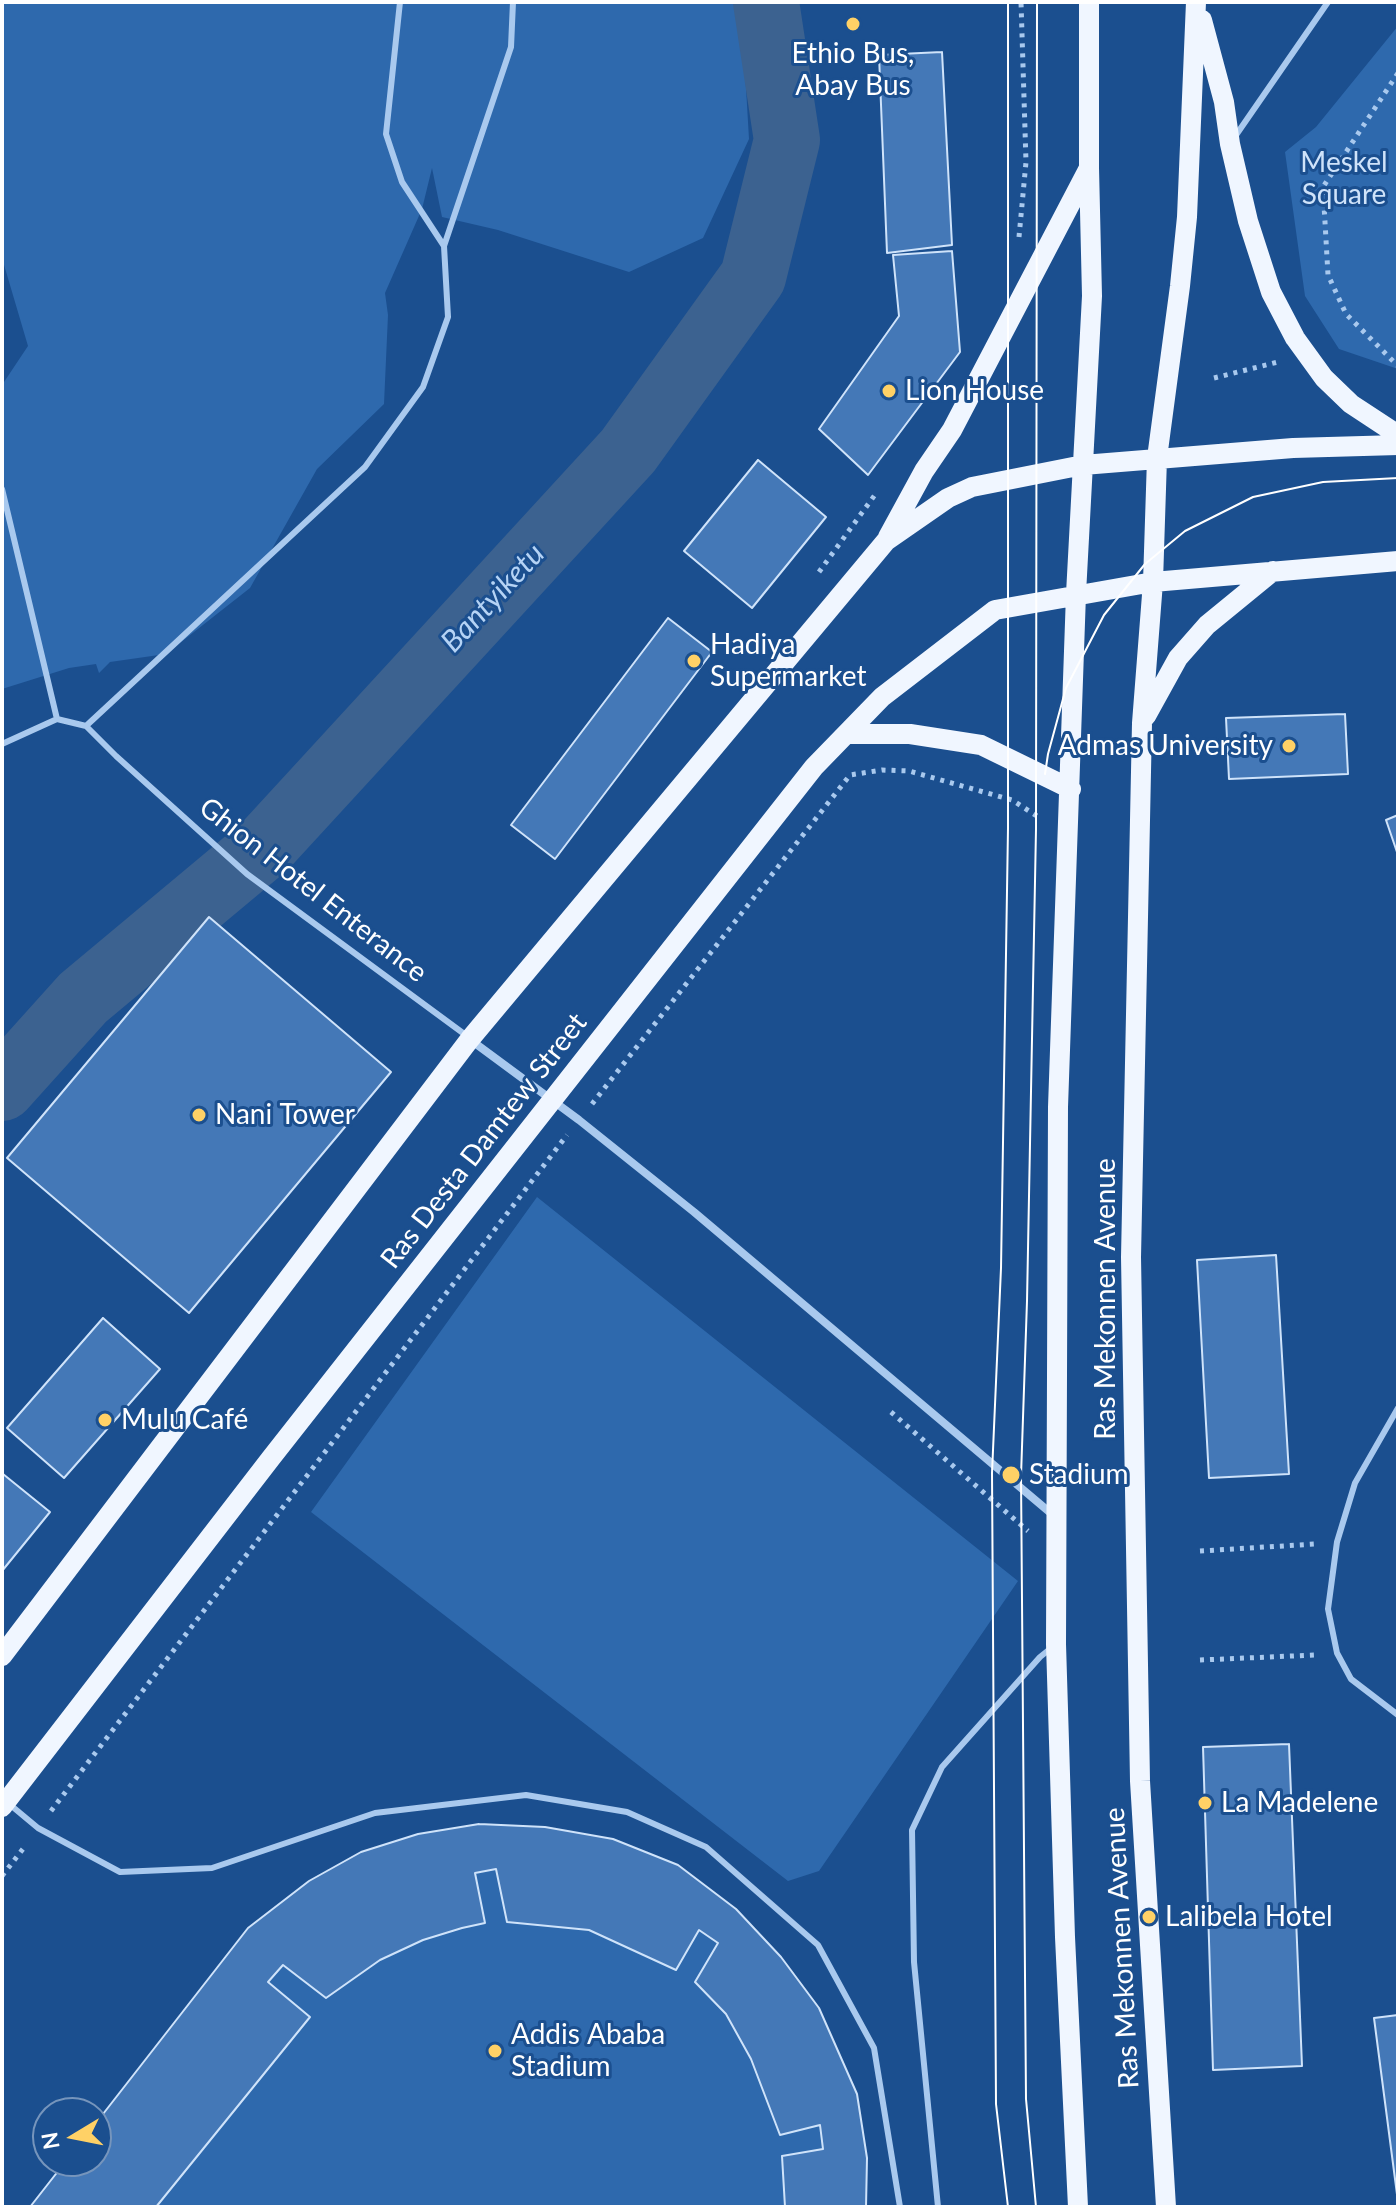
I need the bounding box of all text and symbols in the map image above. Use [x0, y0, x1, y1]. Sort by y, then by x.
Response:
marker: Ethio Bus, Abay Bus [844, 15, 862, 33]
place label: Ethio Bus, Abay Bus [792, 37, 914, 103]
park label: Meskel Square [1300, 146, 1388, 212]
place label: Lion House [905, 374, 1044, 408]
marker: Lion House [880, 382, 898, 400]
water label: Bantyiketu [434, 536, 552, 660]
place label: Hadiya Supermarket [710, 628, 866, 694]
marker: Hadiya Supermarket [685, 652, 703, 670]
place label: Admas University [1058, 729, 1273, 763]
marker: Admas University [1280, 737, 1298, 755]
street label: Ghion Hotel Enterance [192, 791, 434, 989]
street label: Ras Desta Damtew Street [374, 1007, 594, 1275]
place label: Nani Tower [215, 1098, 355, 1132]
marker: Nani Tower [190, 1106, 208, 1124]
street label: Ras Mekonnen Avenue [1089, 1158, 1123, 1440]
place label: Mulu Café [121, 1403, 248, 1437]
marker: Mulu Café [96, 1411, 114, 1429]
place label: Stadium [1029, 1458, 1129, 1492]
marker: Stadium [1000, 1464, 1022, 1486]
place label: La Madelene [1221, 1786, 1378, 1820]
marker: La Madelene [1196, 1794, 1214, 1812]
street label: Ras Mekonnen Avenue [1098, 1806, 1146, 2090]
place label: Lalibela Hotel [1165, 1900, 1333, 1934]
marker: Lalibela Hotel [1140, 1908, 1158, 1926]
place label: Addis Ababa Stadium [511, 2018, 665, 2084]
marker: Addis Ababa Stadium [486, 2042, 504, 2060]
north arrow [32, 2097, 112, 2177]
text: N [35, 2130, 65, 2152]

